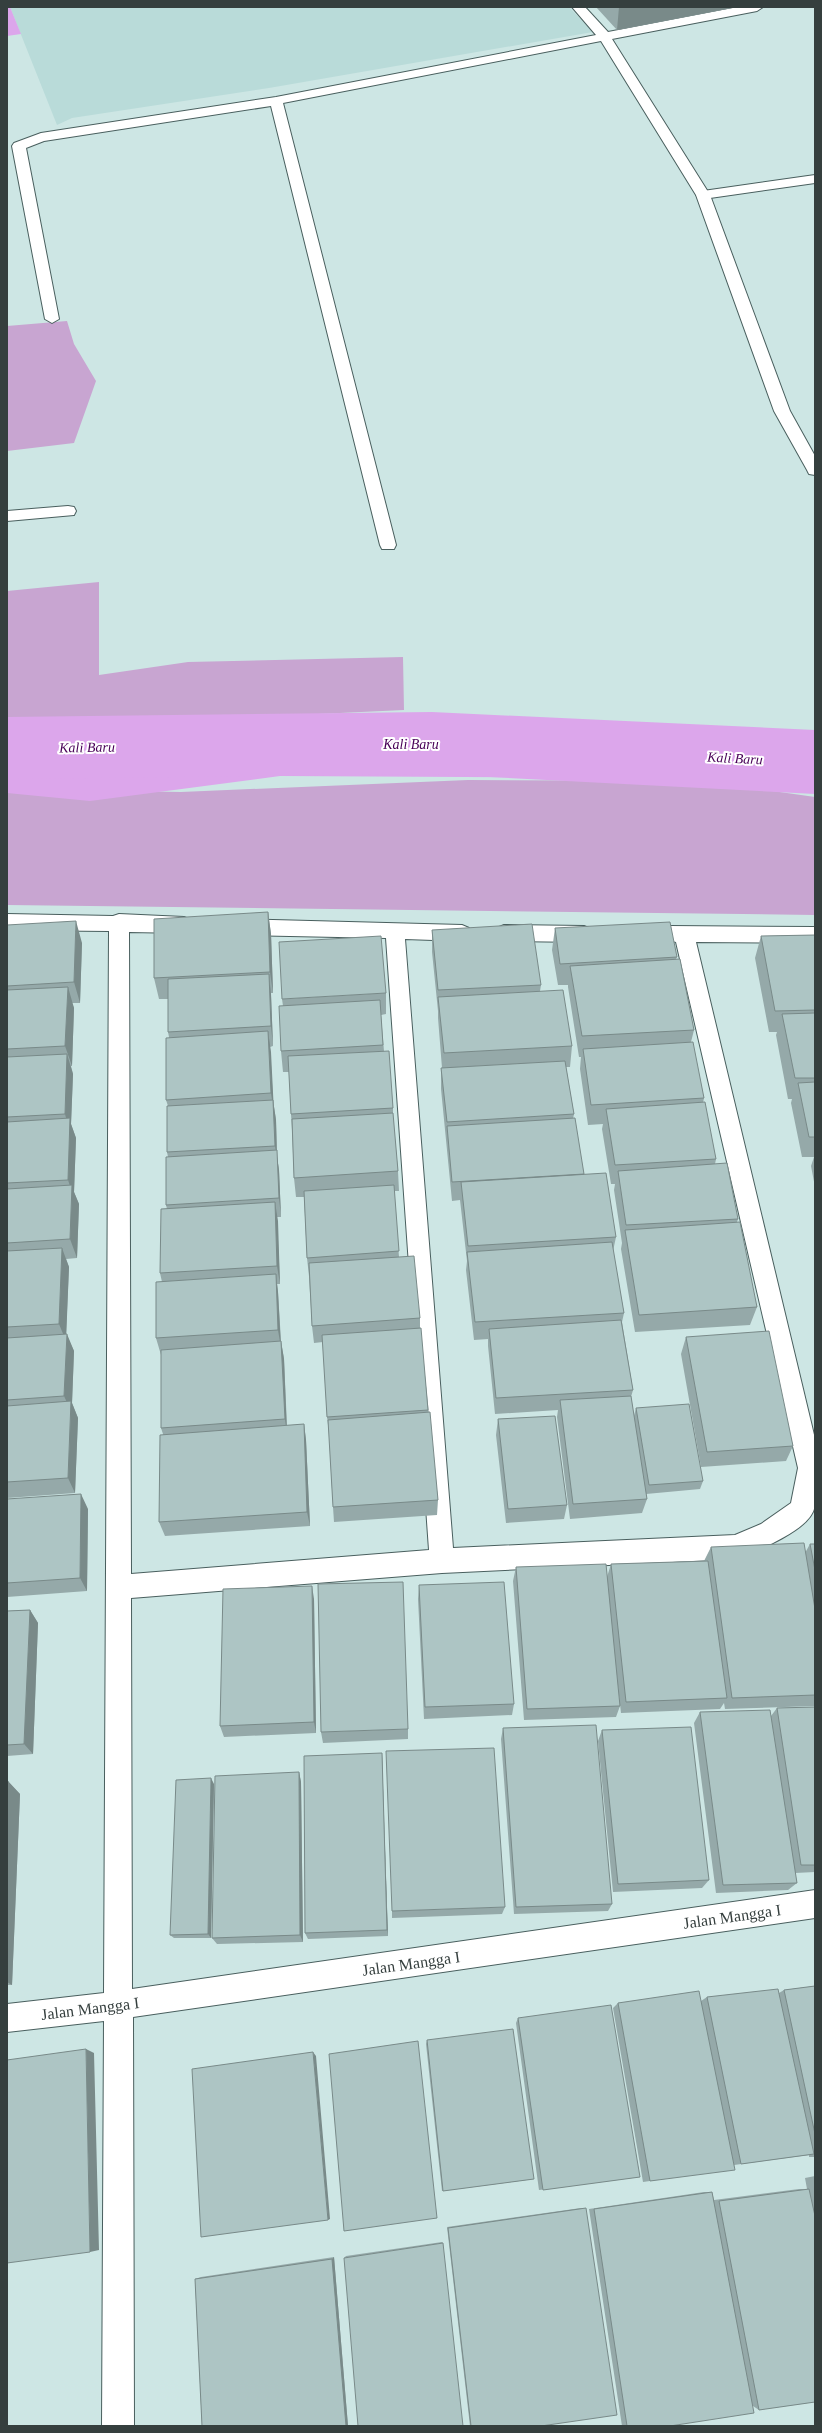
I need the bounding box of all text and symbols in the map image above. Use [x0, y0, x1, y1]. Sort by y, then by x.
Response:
water label: Kali Baru [382, 737, 439, 752]
water label: Kali Baru [58, 740, 115, 756]
water label: Kali Baru [706, 750, 763, 767]
street label: Jalan Mangga I [682, 1901, 782, 1933]
street label: Jalan Mangga I [361, 1948, 461, 1980]
street label: Jalan Mangga I [40, 1994, 140, 2024]

